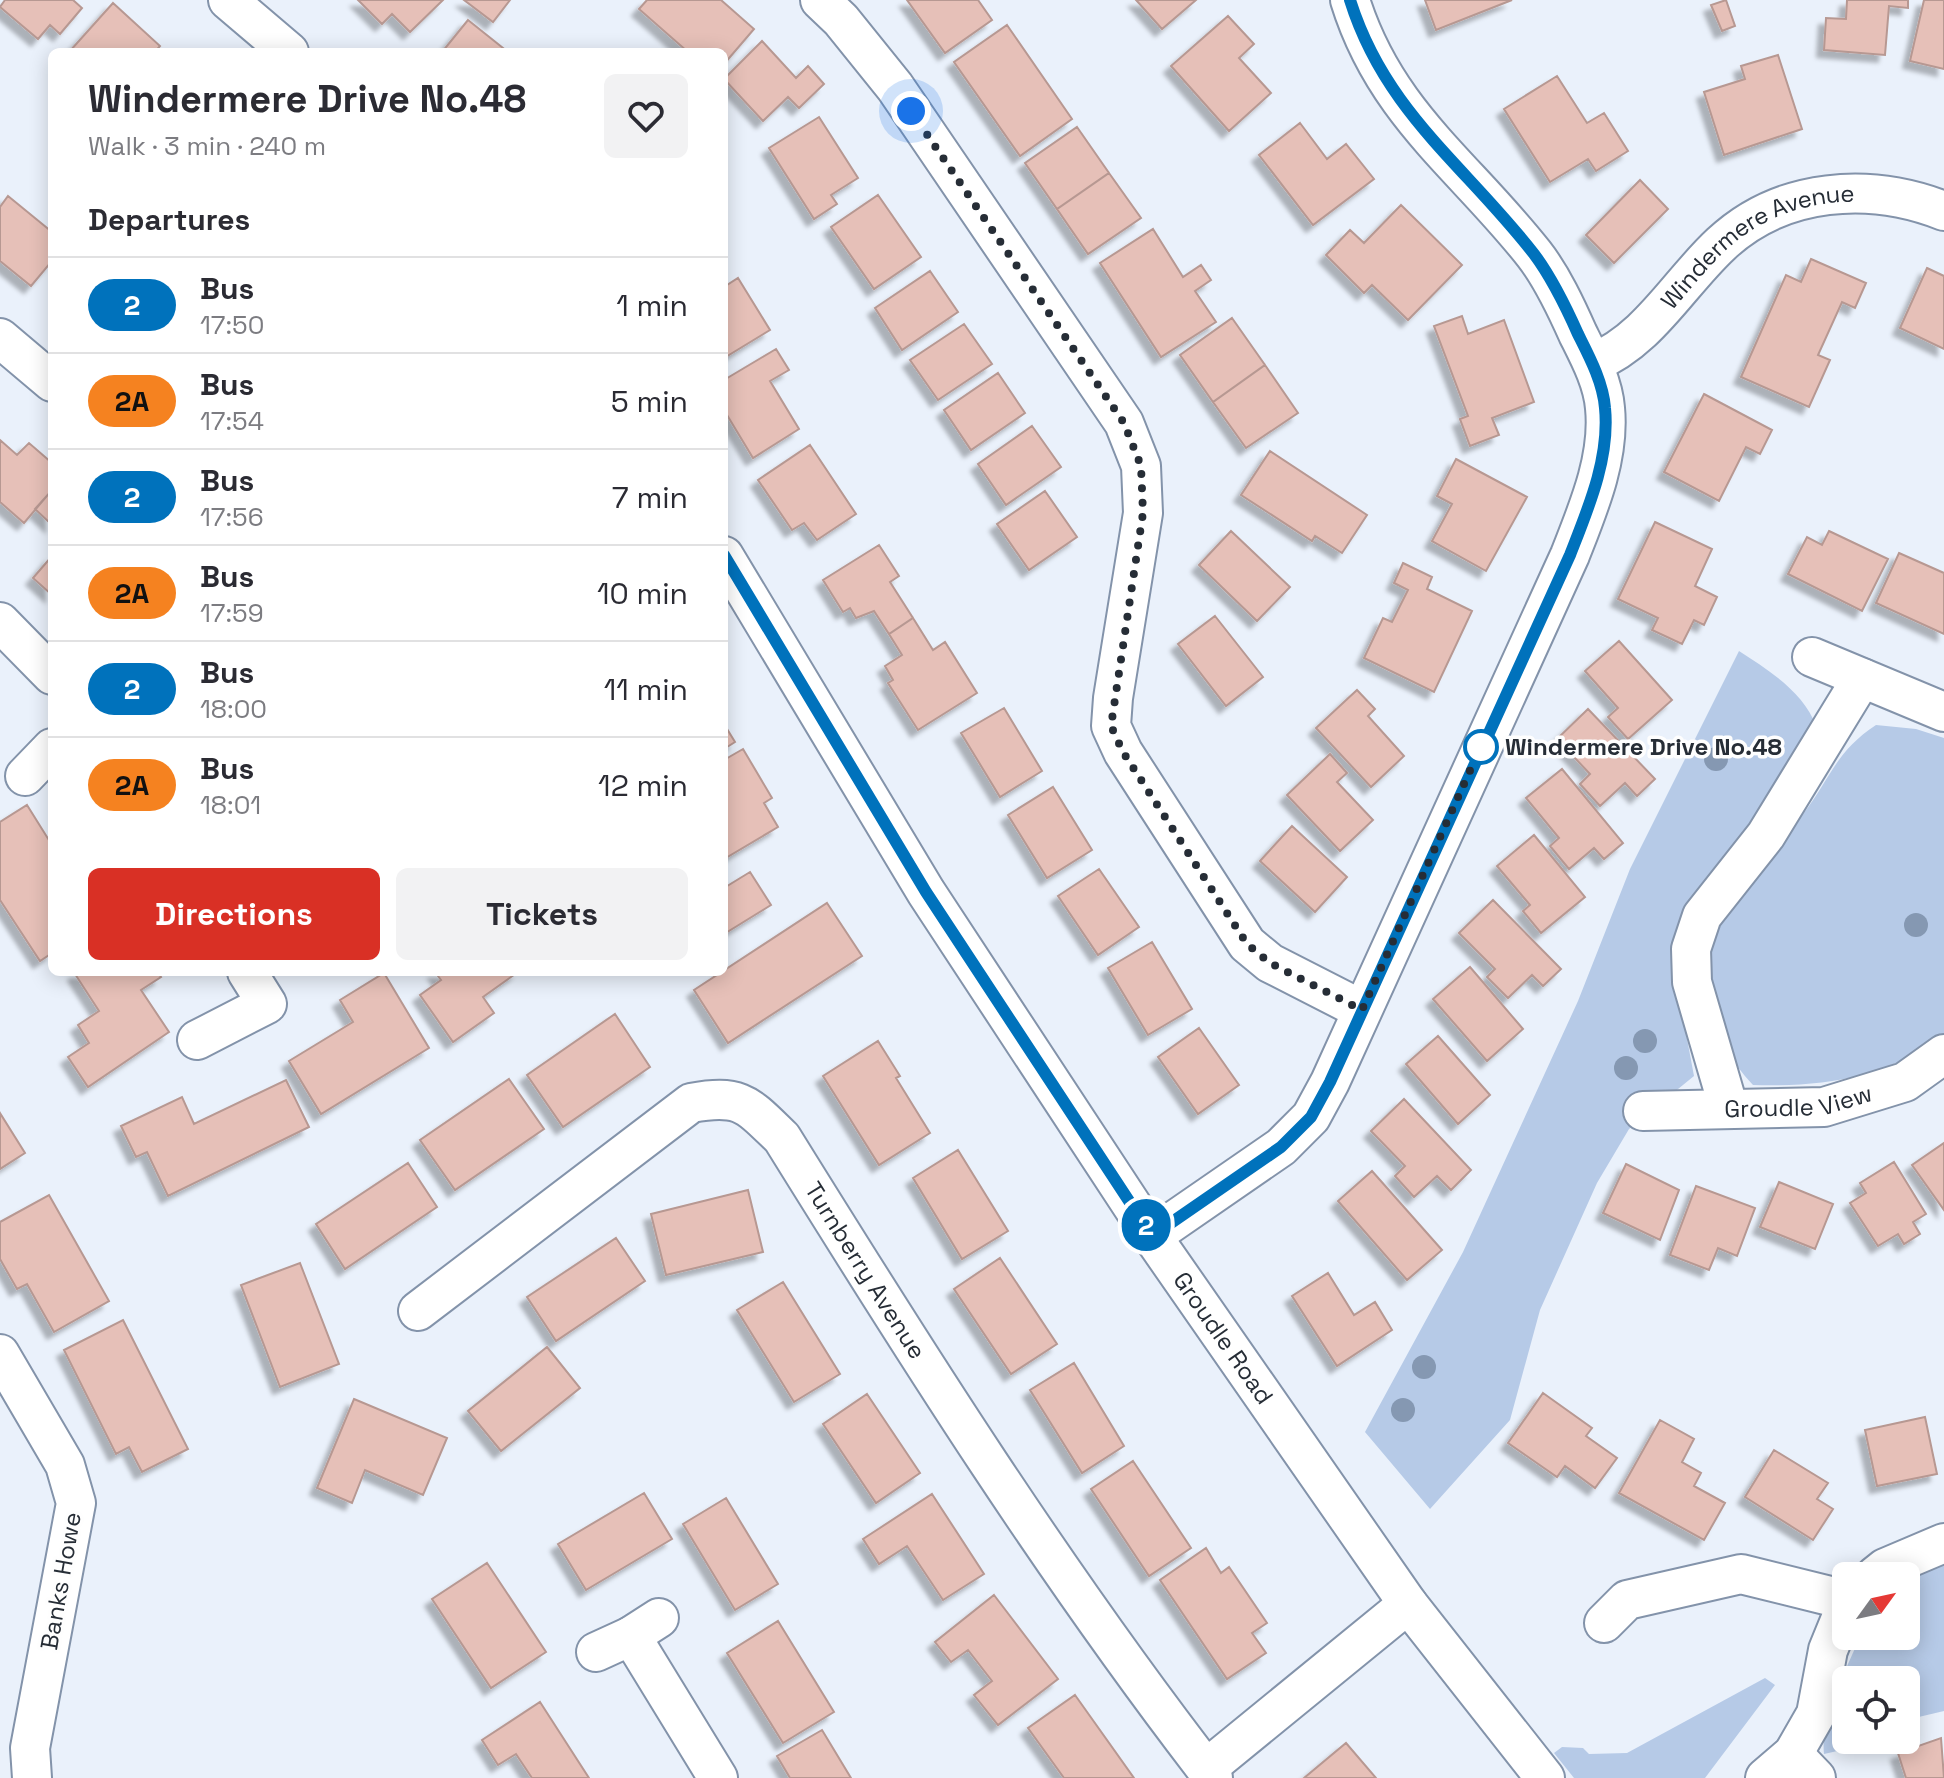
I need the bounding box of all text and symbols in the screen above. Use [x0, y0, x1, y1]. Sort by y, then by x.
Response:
button: heart [604, 74, 688, 158]
text: Windermere Drive No.48 [88, 75, 526, 123]
your location [891, 91, 931, 131]
text: Walk · 3 min · 240 m [88, 129, 326, 163]
street label: Windermere Avenue [1654, 178, 1855, 315]
text: Departures [88, 200, 250, 239]
text: Bus [200, 269, 254, 308]
text: 1 min [616, 286, 688, 325]
text: 2 [124, 287, 140, 323]
text: 17:50 [200, 308, 264, 342]
text: Bus [200, 365, 254, 404]
text: 5 min [611, 382, 688, 421]
text: 2A [115, 383, 149, 419]
text: 17:54 [200, 404, 264, 438]
text: Bus [200, 461, 254, 500]
text: 7 min [612, 478, 688, 517]
text: 2 [124, 479, 140, 515]
text: 17:56 [200, 500, 264, 534]
text: Bus [200, 557, 254, 596]
text: 10 min [597, 574, 688, 613]
text: 2A [115, 575, 149, 611]
text: 17:59 [200, 596, 264, 630]
text: Bus [200, 653, 254, 692]
text: 11 min [604, 670, 688, 709]
text: 2 [124, 671, 140, 707]
text: 18:00 [200, 692, 267, 726]
marker: Windermere Drive No.48 [1464, 730, 1498, 764]
place label: Windermere Drive No.48 [1505, 731, 1782, 762]
text: Bus [200, 749, 254, 788]
text: 12 min [598, 766, 688, 805]
text: 2A [115, 767, 149, 803]
text: 18:01 [200, 788, 261, 822]
button: Directions [88, 868, 380, 960]
button: Tickets [396, 868, 688, 960]
street label: Groudle View [1724, 1077, 1876, 1124]
street label: Turnberry Avenue [798, 1176, 933, 1365]
line badge: 2 [1120, 1199, 1172, 1251]
text: 2 [1138, 1207, 1154, 1243]
street label: Groudle Road [1167, 1265, 1280, 1410]
street label: Banks Howe [33, 1510, 88, 1652]
north arrow [1832, 1562, 1920, 1650]
map controls [1832, 1562, 1920, 1754]
button: locate [1832, 1666, 1920, 1754]

